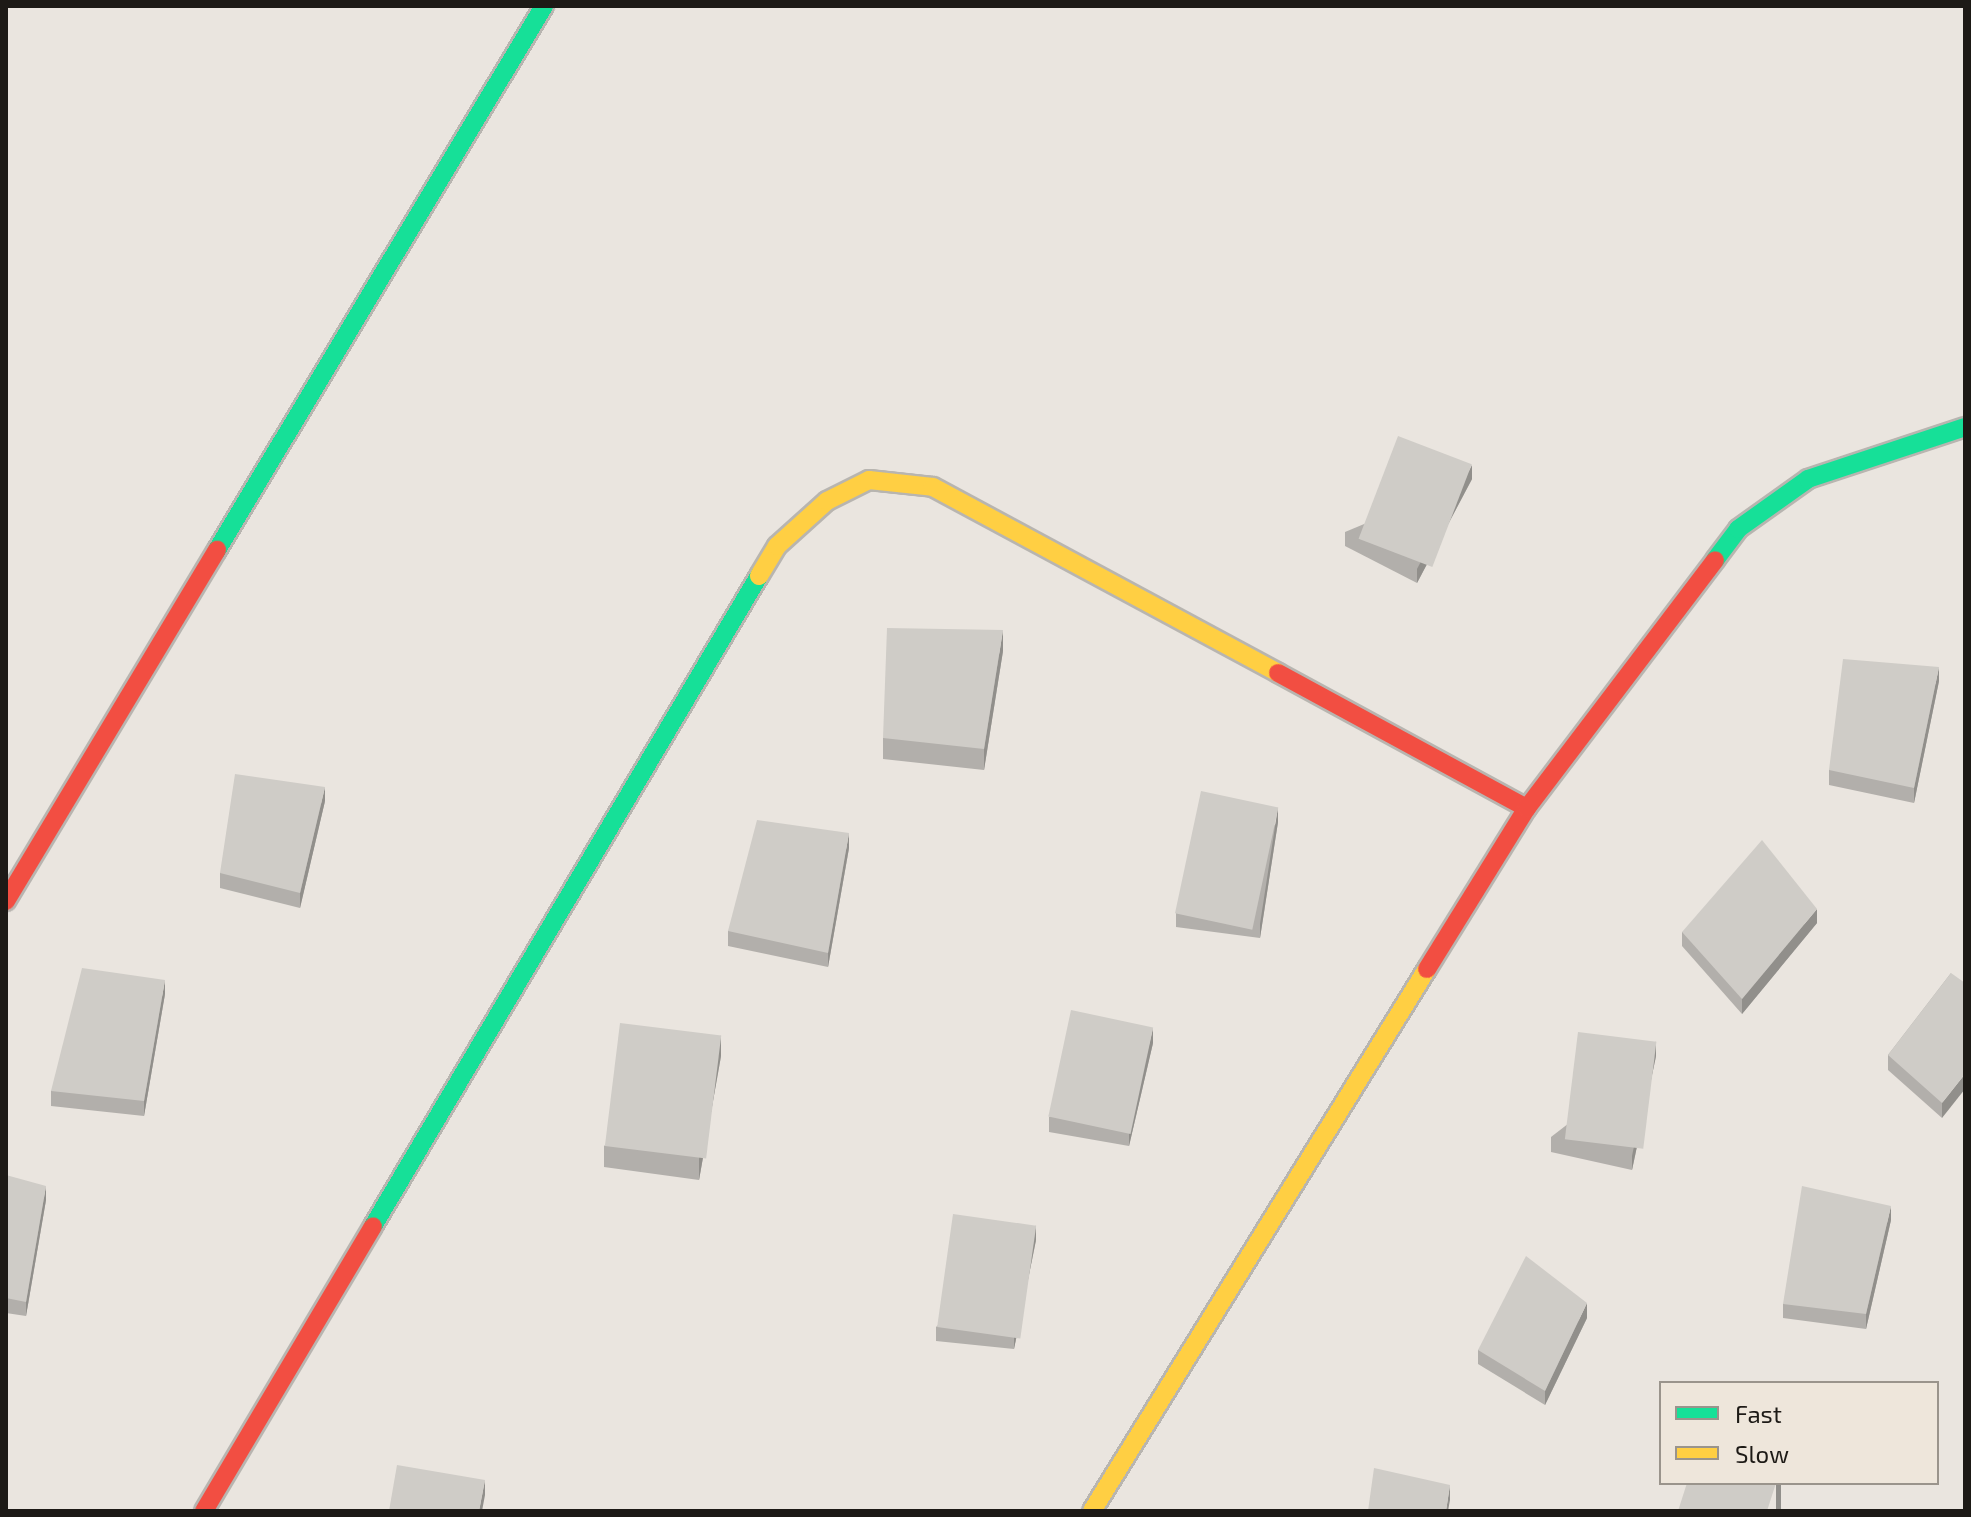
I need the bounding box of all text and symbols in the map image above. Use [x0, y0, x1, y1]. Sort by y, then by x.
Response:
legend [1659, 1381, 1939, 1485]
text: Fast [1735, 1399, 1782, 1428]
text: Slow [1735, 1439, 1789, 1468]

